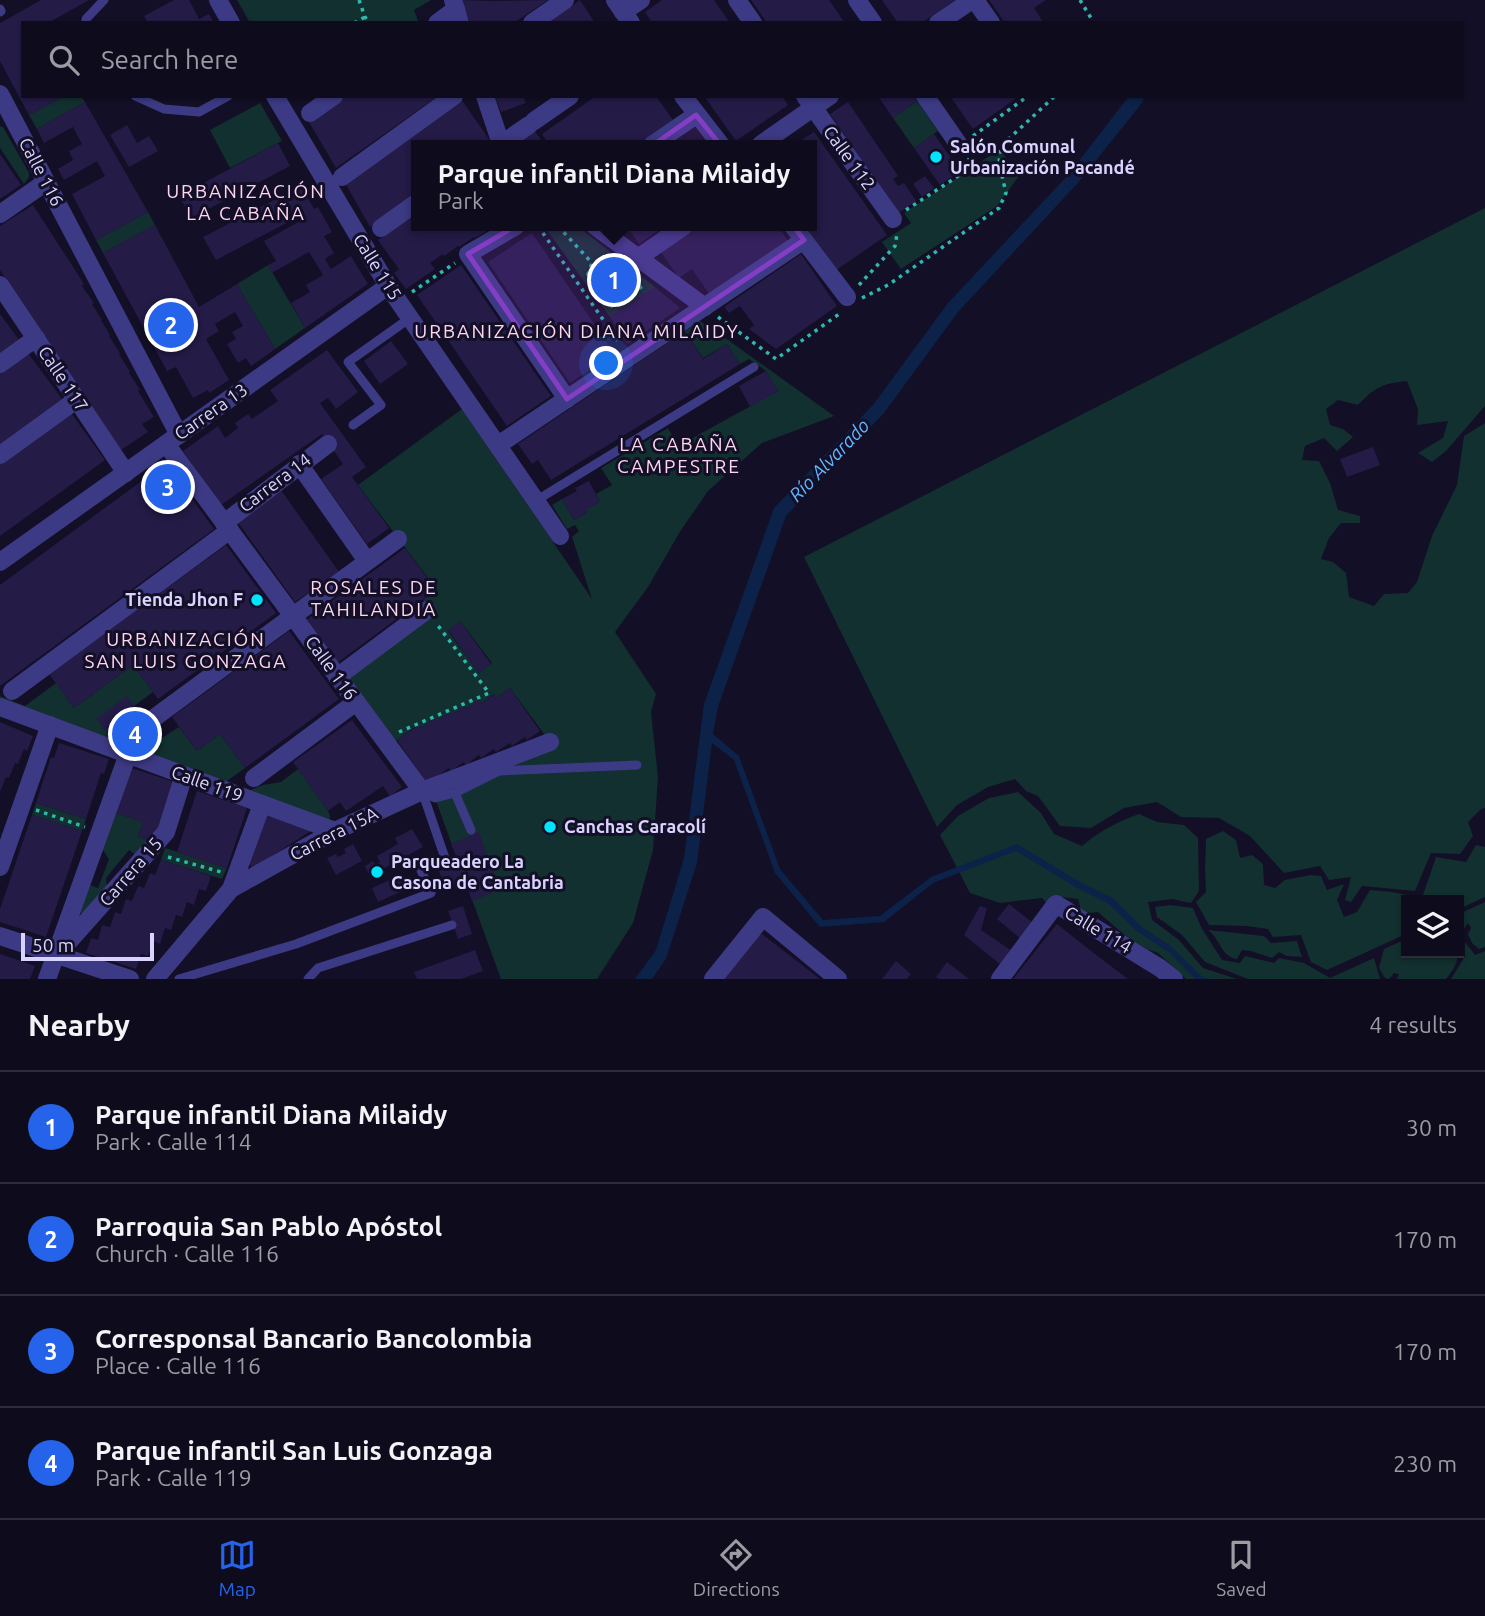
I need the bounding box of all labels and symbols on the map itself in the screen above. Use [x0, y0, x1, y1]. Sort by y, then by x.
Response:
street label: Calle 112 [820, 121, 880, 193]
street label: Calle 116 [16, 134, 68, 209]
place label: Salón Comunal Urbanización Pacandé [950, 136, 1135, 177]
marker: Salón Comunal Urbanización Pacandé [928, 149, 944, 165]
district label: URBANIZACIÓN LA CABAÑA [166, 180, 326, 224]
street label: Calle 115 [350, 230, 406, 303]
pin: 1 [591, 254, 637, 306]
pin: 2 [148, 299, 194, 351]
district label: URBANIZACIÓN DIANA MILAIDY [414, 320, 740, 342]
street label: Calle 117 [35, 342, 93, 415]
your location [589, 346, 623, 380]
street label: Carrera 13 [170, 379, 251, 444]
water label: Río Alvarado [784, 414, 874, 506]
district label: LA CABAÑA CAMPESTRE [617, 433, 741, 477]
street label: Carrera 14 [235, 449, 314, 516]
pin: 3 [145, 461, 191, 513]
district label: ROSALES DE TAHILANDIA [310, 576, 438, 620]
place label: Tienda Jhon F [125, 589, 243, 609]
marker: Tienda Jhon F [249, 592, 265, 608]
district label: URBANIZACIÓN SAN LUIS GONZAGA [84, 628, 288, 672]
street label: Calle 116 [302, 631, 362, 703]
pin: 4 [112, 708, 158, 760]
street label: Calle 119 [169, 761, 246, 805]
street label: Carrera 15A [286, 802, 381, 864]
place label: Canchas Caracolí [564, 816, 706, 836]
marker: Canchas Caracolí [542, 819, 558, 835]
street label: Carrera 15 [95, 833, 165, 910]
place label: Parqueadero La Casona de Cantabria [391, 851, 564, 892]
marker: Parqueadero La Casona de Cantabria [369, 864, 385, 880]
street label: Calle 114 [1062, 901, 1135, 957]
scale bar [21, 930, 154, 962]

